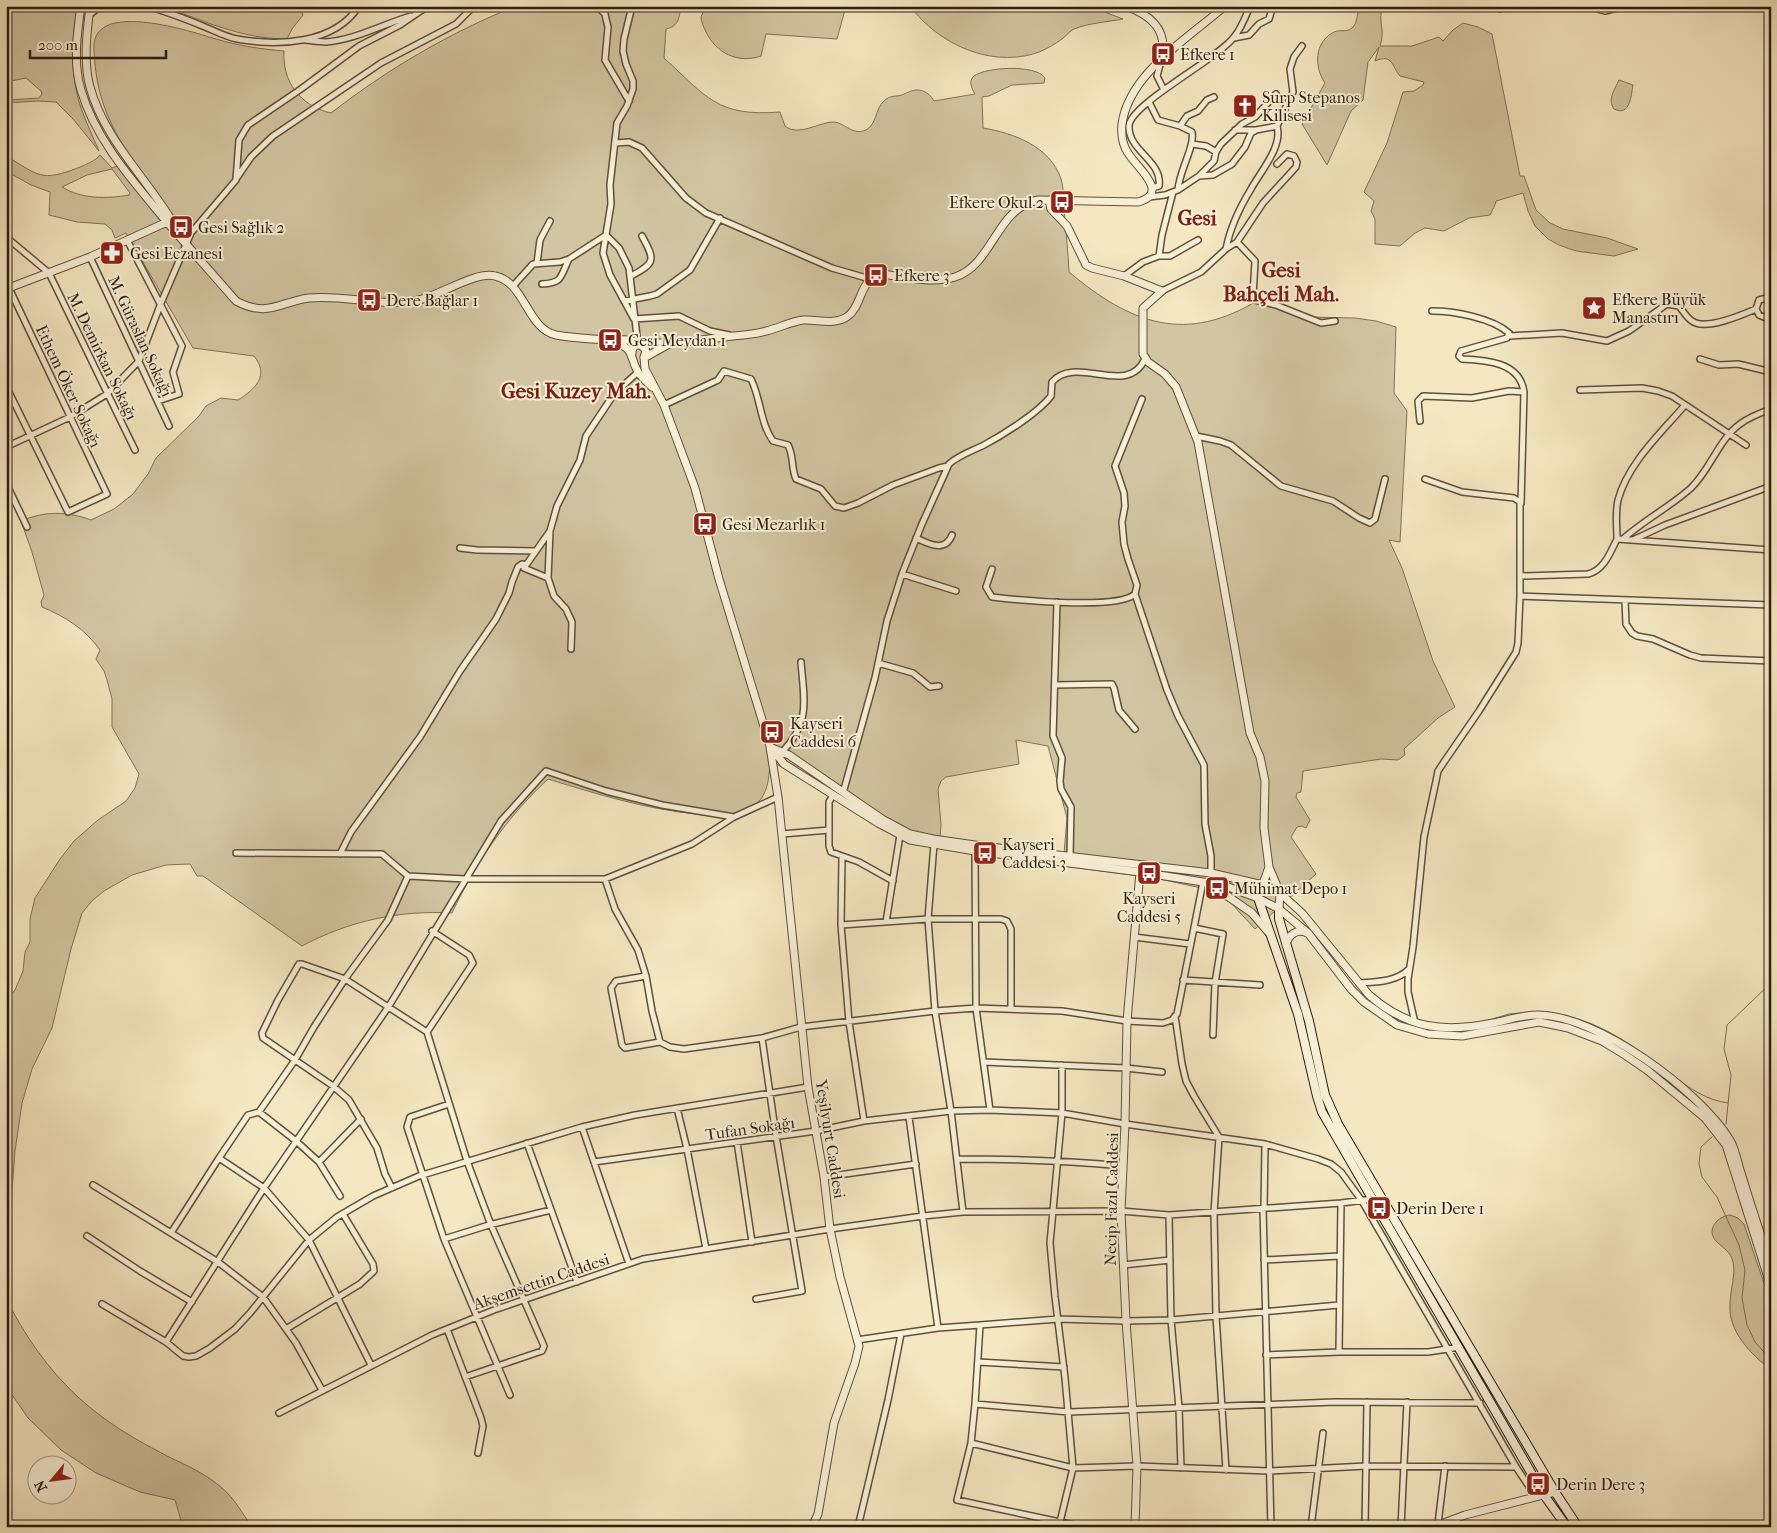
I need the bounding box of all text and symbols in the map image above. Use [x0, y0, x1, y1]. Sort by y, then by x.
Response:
scale bar [30, 28, 166, 60]
text: 200 m [38, 36, 78, 54]
bus stop icon: Efkere 1 [1150, 41, 1176, 67]
place label: Efkere 1 [1180, 45, 1235, 64]
place label: Surp Stepanos Kilisesi [1262, 88, 1360, 125]
church icon: Surp Stepanos Kilisesi [1232, 93, 1258, 119]
bus stop icon: Efkere Okul 2 [1049, 189, 1075, 215]
place label: Efkere Okul 2 [949, 193, 1044, 212]
district label: Gesi [1177, 206, 1217, 230]
bus stop icon: Gesi Sağlık 2 [168, 214, 194, 240]
place label: Gesi Sağlık 2 [198, 218, 285, 237]
pharmacy icon: Gesi Eczanesi [99, 240, 125, 266]
place label: Gesi Eczanesi [130, 244, 223, 263]
district label: Gesi Bahçeli Mah. [1223, 258, 1339, 307]
bus stop icon: Efkere 3 [863, 262, 889, 288]
place label: Efkere 3 [894, 266, 950, 285]
street label: M. Güraslan Sokağı [104, 273, 177, 400]
bus stop icon: Dere Bağlar 1 [356, 287, 382, 313]
street label: M. Demirkan Sokağı [63, 289, 142, 423]
place label: Efkere Büyük Manastırı [1612, 290, 1707, 327]
place label: Dere Bağlar 1 [386, 291, 478, 310]
place icon: Efkere Büyük Manastırı [1581, 295, 1607, 321]
street label: Ethem Öker Sokağı [32, 322, 105, 451]
bus stop icon: Gesi Meydan 1 [597, 327, 623, 353]
place label: Gesi Meydan 1 [628, 331, 726, 350]
district label: Gesi Kuzey Mah. [501, 379, 651, 403]
bus stop icon: Gesi Mezarlık 1 [692, 511, 718, 537]
place label: Gesi Mezarlık 1 [722, 515, 825, 534]
place label: Kayseri Caddesi 6 [790, 714, 857, 751]
bus stop icon: Kayseri Caddesi 6 [759, 719, 785, 745]
place label: Kayseri Caddesi 3 [1002, 835, 1066, 872]
bus stop icon: Kayseri Caddesi 3 [972, 840, 998, 866]
bus stop icon: Kayseri Caddesi 5 [1136, 860, 1162, 886]
bus stop icon: Mühimat Depo 1 [1204, 875, 1230, 901]
place label: Mühimat Depo 1 [1234, 879, 1347, 898]
place label: Kayseri Caddesi 5 [1117, 889, 1181, 926]
street label: Yeşilyurt Caddesi [811, 1077, 849, 1200]
street label: Tufan Sokağı [704, 1113, 796, 1144]
street label: Necip Fazıl Caddesi [1101, 1132, 1122, 1266]
bus stop icon: Derin Dere 1 [1366, 1195, 1392, 1221]
place label: Derin Dere 1 [1396, 1199, 1484, 1218]
street label: Akşemsettin Caddesi [470, 1249, 612, 1315]
north arrow [28, 1456, 78, 1506]
bus stop icon: Derin Dere 3 [1525, 1471, 1551, 1497]
place label: Derin Dere 3 [1556, 1475, 1645, 1494]
text: N [31, 1477, 51, 1495]

